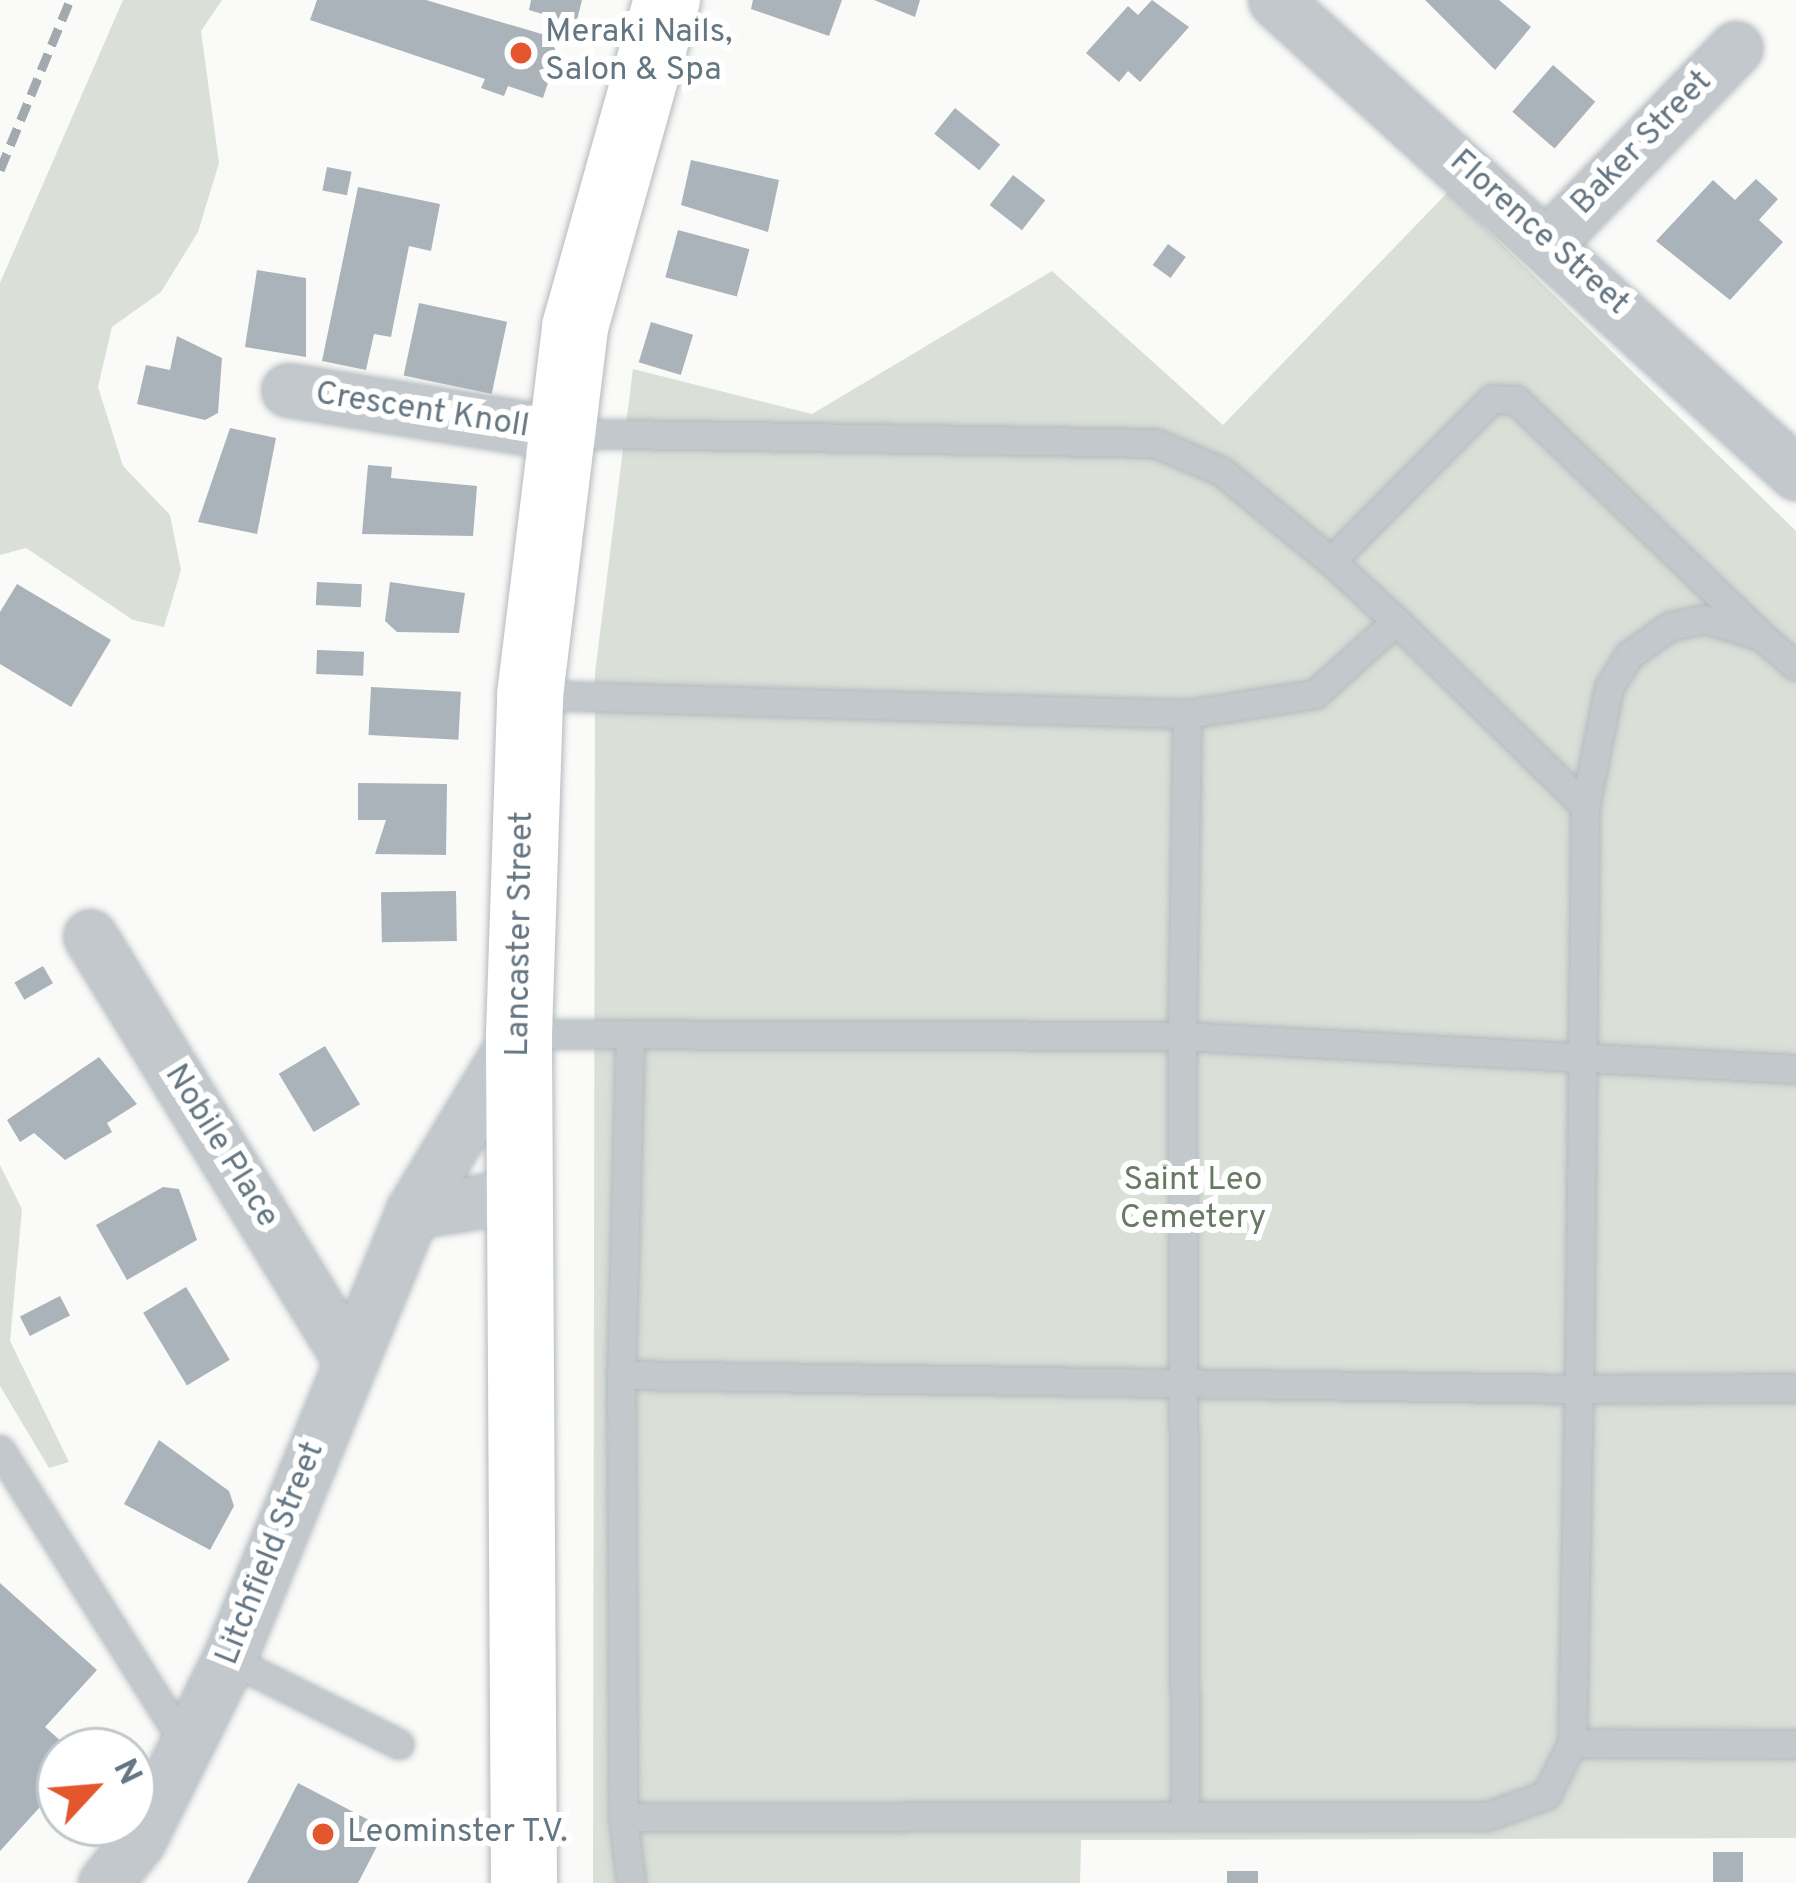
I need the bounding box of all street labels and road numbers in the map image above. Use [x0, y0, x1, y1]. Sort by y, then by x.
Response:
street label: Baker Street [1564, 64, 1722, 224]
street label: Florence Street [1440, 143, 1636, 325]
street label: Crescent Knoll [312, 376, 532, 448]
street label: Lancaster Street [500, 811, 544, 1057]
street label: Nobile Place [154, 1058, 286, 1236]
street label: Litchfield Street [209, 1437, 335, 1671]

